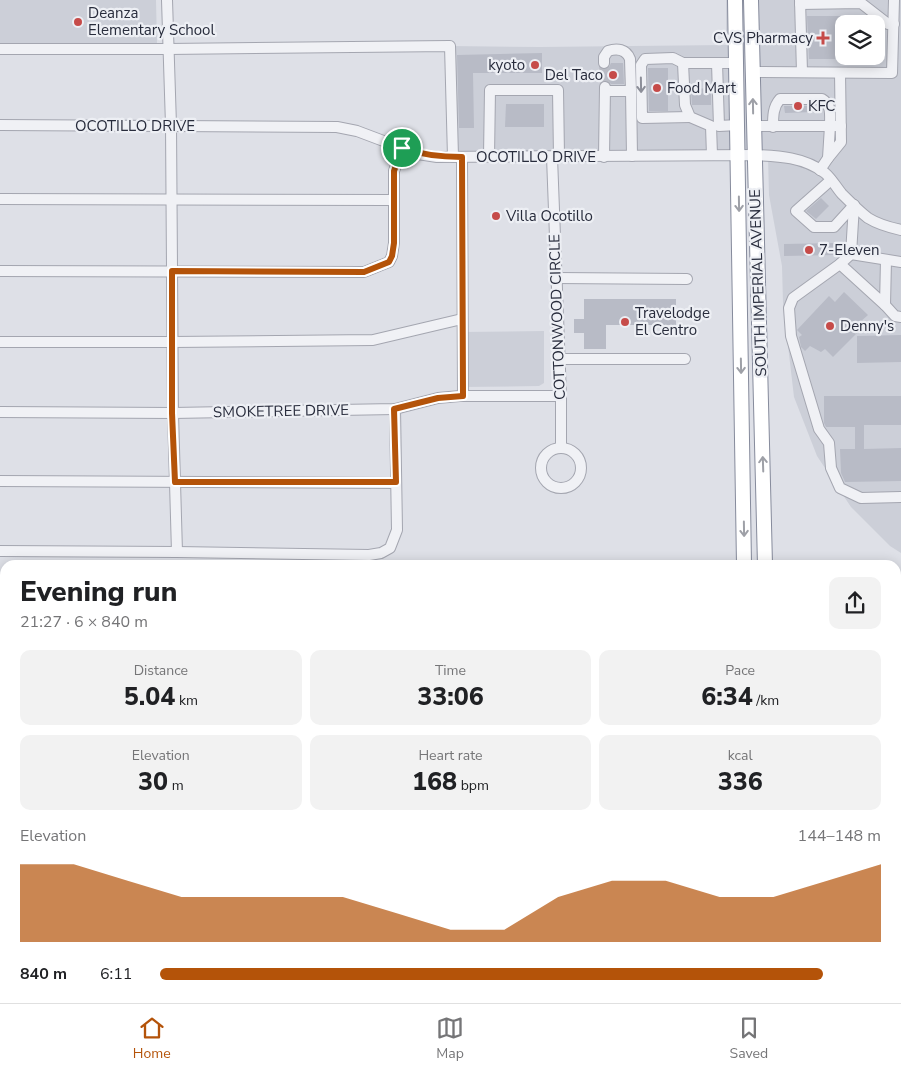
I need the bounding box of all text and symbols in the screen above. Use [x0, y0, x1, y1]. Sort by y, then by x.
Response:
place label: Deanza Elementary School [88, 3, 215, 40]
map controls [835, 15, 885, 65]
button: layers [835, 15, 885, 65]
marker: Deanza Elementary School [72, 16, 84, 28]
place label: CVS Pharmacy [713, 28, 813, 48]
marker: CVS Pharmacy [817, 32, 829, 44]
place label: kyoto [488, 55, 525, 75]
marker: kyoto [529, 59, 541, 71]
place label: Del Taco [545, 65, 603, 85]
marker: Del Taco [607, 69, 619, 81]
one-way arrow [637, 76, 646, 92]
place label: Food Mart [667, 78, 737, 98]
marker: Food Mart [651, 82, 663, 94]
place label: KFC [808, 96, 835, 116]
one-way arrow [748, 98, 758, 114]
marker: KFC [792, 100, 804, 112]
street label: OCOTILLO DRIVE [75, 116, 195, 136]
pin [381, 127, 423, 169]
icon: arrive [388, 134, 416, 162]
street label: OCOTILLO DRIVE [476, 147, 596, 167]
street label: SOUTH IMPERIAL AVENUE [745, 189, 771, 377]
one-way arrow [734, 196, 744, 212]
place label: Villa Ocotillo [505, 206, 593, 226]
marker: Villa Ocotillo [490, 210, 502, 222]
street label: COTTONWOOD CIRCLE [544, 234, 570, 400]
place label: 7-Eleven [819, 240, 879, 260]
marker: 7-Eleven [803, 244, 815, 256]
place label: Travelodge El Centro [635, 303, 710, 340]
marker: Travelodge El Centro [619, 316, 631, 328]
place label: Denny's [840, 316, 894, 336]
marker: Denny's [824, 320, 836, 332]
one-way arrow [736, 358, 746, 374]
street label: SMOKETREE DRIVE [213, 400, 349, 422]
one-way arrow [758, 456, 767, 472]
one-way arrow [739, 520, 749, 537]
text: Evening run [20, 573, 177, 611]
button: share [829, 577, 881, 629]
text: 21:27 · 6 × 840 m [20, 611, 148, 633]
text: Distance [134, 661, 188, 680]
text: Time [435, 661, 466, 680]
text: Pace [725, 661, 755, 680]
text: 5.04 [124, 680, 175, 714]
text: 33:06 [417, 680, 484, 714]
text: 6:34 [701, 680, 753, 714]
text: km [175, 691, 198, 710]
text: /km [753, 691, 779, 710]
text: Elevation [132, 746, 190, 765]
text: Heart rate [418, 746, 483, 765]
text: kcal [728, 746, 753, 765]
text: 30 [138, 765, 168, 799]
text: 168 [412, 765, 457, 799]
text: 336 [718, 765, 763, 799]
text: m [168, 776, 184, 795]
text: bpm [457, 776, 489, 795]
text: Elevation [20, 825, 86, 847]
text: 144–148 m [798, 825, 881, 847]
text: 840 m [20, 963, 67, 985]
text: 6:11 [100, 963, 132, 985]
tab: Home [133, 1014, 171, 1063]
tab: Map [436, 1014, 464, 1063]
tab: Saved [730, 1014, 768, 1063]

